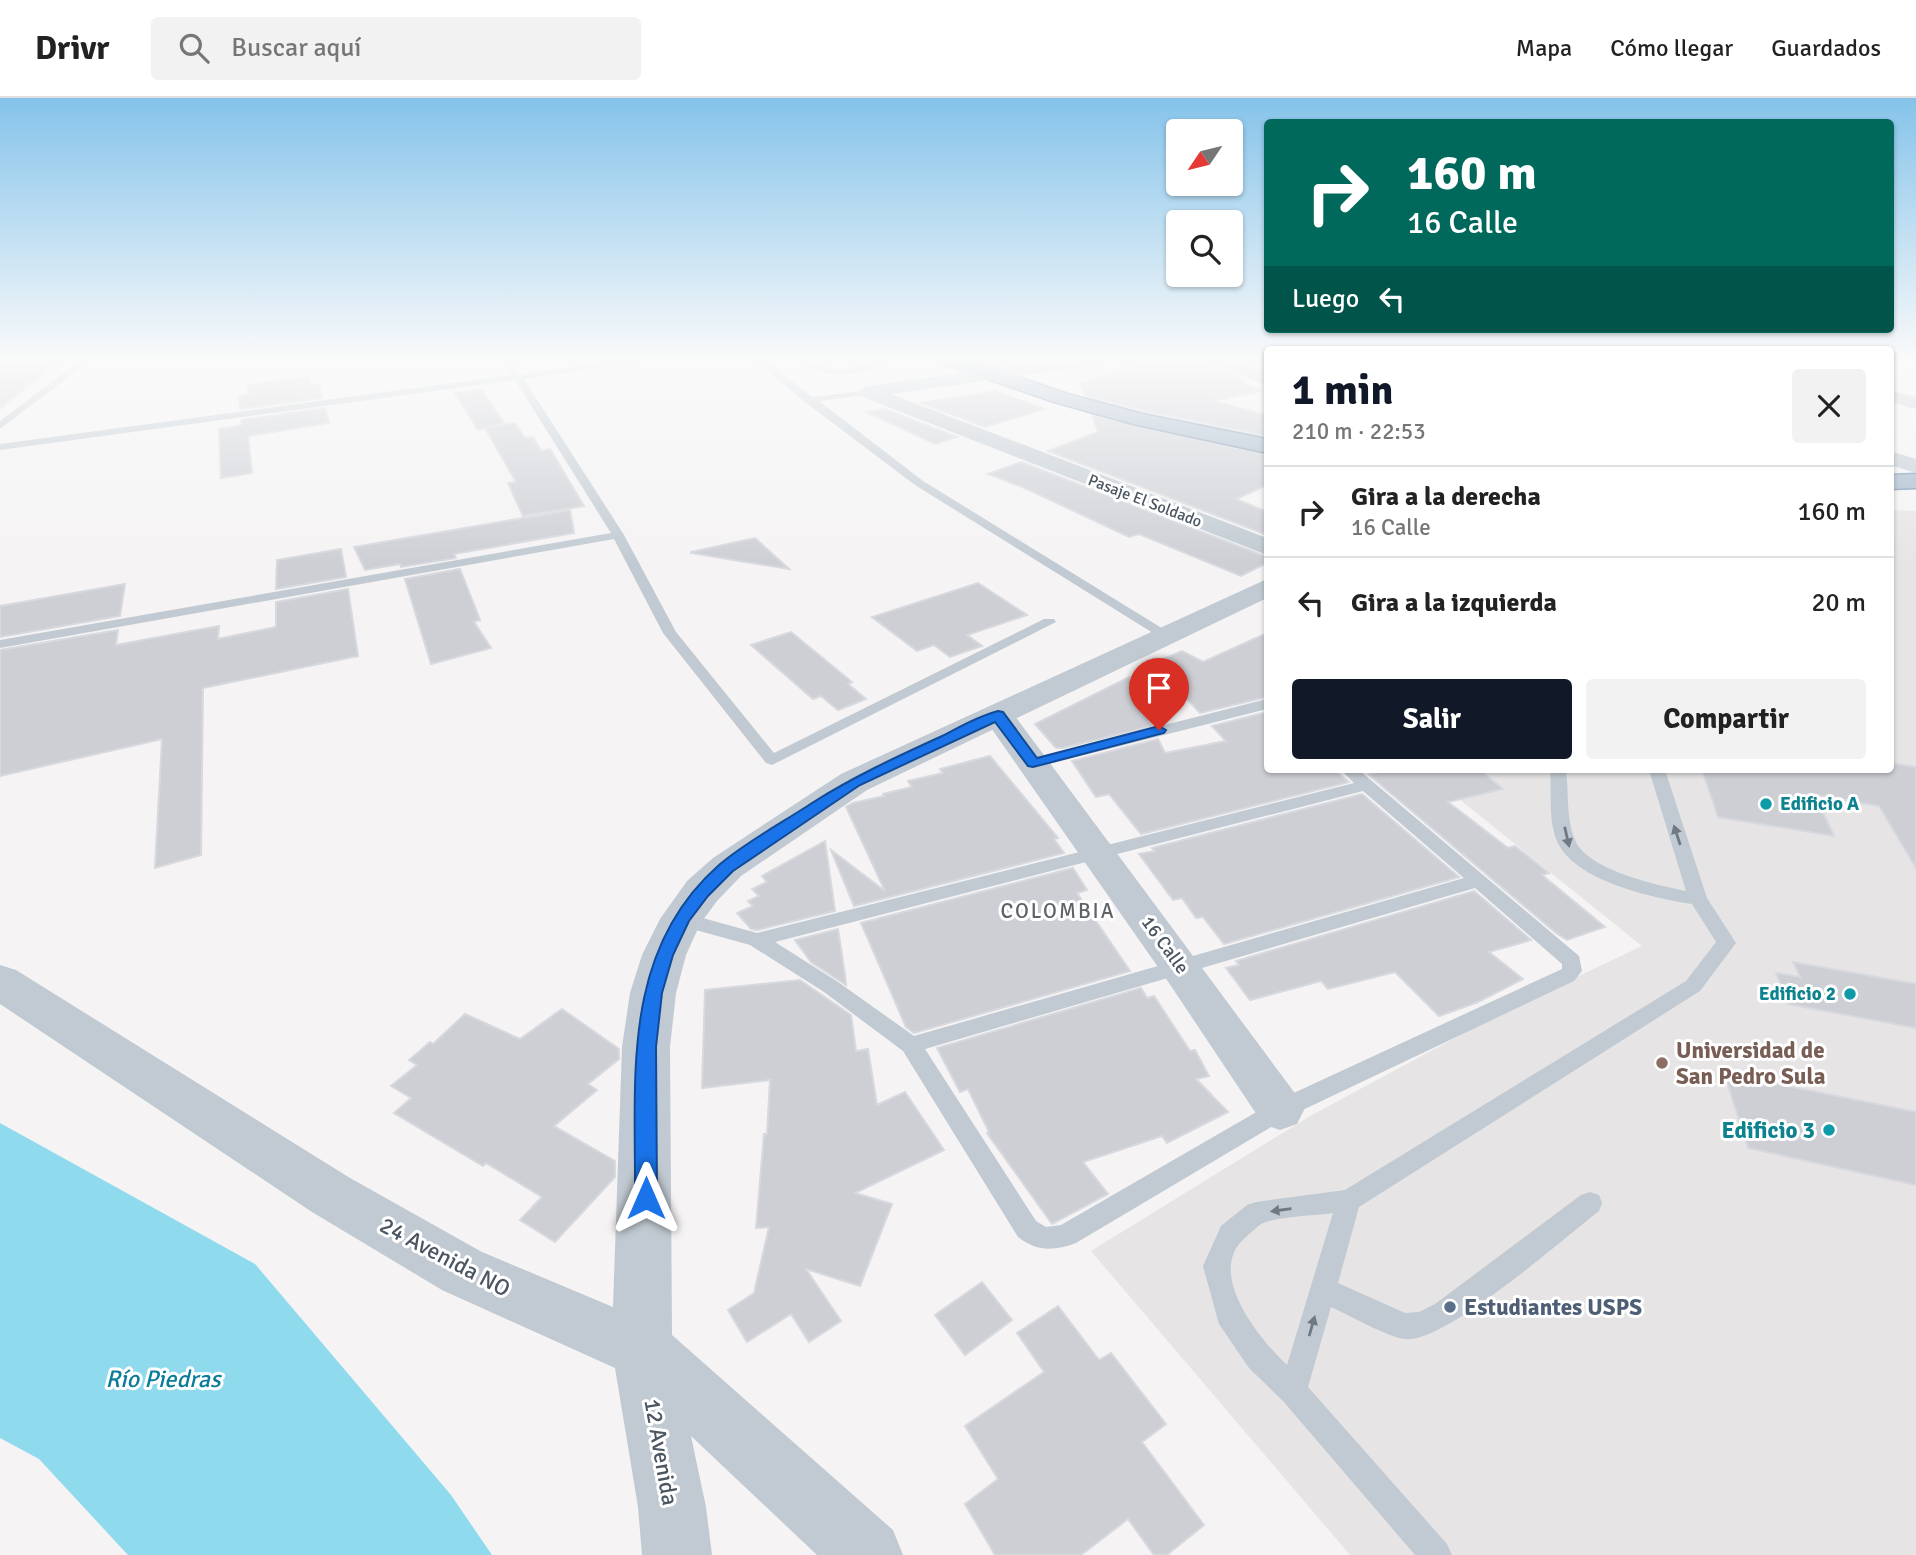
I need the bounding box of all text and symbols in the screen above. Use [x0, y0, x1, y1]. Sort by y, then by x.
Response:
search box [151, 17, 641, 80]
text: Drivr [35, 28, 109, 69]
icon: search [175, 29, 213, 67]
text: Buscar aquí [231, 32, 361, 64]
text: Mapa [1516, 33, 1572, 63]
text: Cómo llegar [1610, 33, 1733, 63]
text: Guardados [1771, 33, 1881, 63]
north arrow [1166, 119, 1242, 196]
map controls [1166, 119, 1243, 287]
text: 160 m [1407, 143, 1537, 203]
icon: right [1292, 147, 1383, 238]
text: 16 Calle [1407, 203, 1518, 242]
button: search [1166, 210, 1243, 287]
icon: left [1373, 280, 1411, 318]
text: Luego [1292, 283, 1359, 315]
text: 1 min [1292, 365, 1393, 416]
button: close [1792, 369, 1866, 443]
text: 210 m · 22:53 [1292, 417, 1426, 446]
street label: Pasaje El Soldado [1085, 470, 1205, 532]
text: Gira a la derecha [1351, 481, 1541, 513]
icon: right [1292, 493, 1330, 531]
text: 160 m [1797, 496, 1866, 528]
text: 16 Calle [1351, 513, 1431, 542]
icon: left [1292, 584, 1330, 622]
text: Gira a la izquierda [1351, 587, 1557, 619]
text: 20 m [1811, 587, 1866, 619]
pin [1129, 658, 1189, 730]
icon: arrive [1140, 669, 1178, 707]
button: Salir [1292, 679, 1572, 759]
button: Compartir [1586, 679, 1866, 759]
place label: Edificio A [1780, 792, 1859, 816]
marker: Edificio A [1758, 796, 1774, 812]
one-way arrow [1671, 824, 1682, 845]
one-way arrow [1561, 827, 1572, 849]
district label: COLOMBIA [1000, 898, 1116, 924]
street label: 16 Calle [1136, 911, 1194, 979]
place label: Edificio 2 [1759, 982, 1836, 1006]
marker: Edificio 2 [1842, 986, 1858, 1002]
place label: Universidad de San Pedro Sula [1676, 1036, 1826, 1091]
marker: Universidad de San Pedro Sula [1654, 1055, 1670, 1071]
place label: Edificio 3 [1722, 1116, 1815, 1145]
marker: Edificio 3 [1821, 1122, 1837, 1138]
position arrow [609, 1161, 683, 1235]
one-way arrow [1270, 1204, 1292, 1215]
street label: 24 Avenida NO [375, 1210, 515, 1304]
place label: Estudiantes USPS [1464, 1293, 1642, 1322]
marker: Estudiantes USPS [1442, 1299, 1458, 1315]
one-way arrow [1308, 1315, 1318, 1336]
water label: Río Piedras [106, 1364, 223, 1394]
street label: 12 Avenida [637, 1396, 685, 1508]

